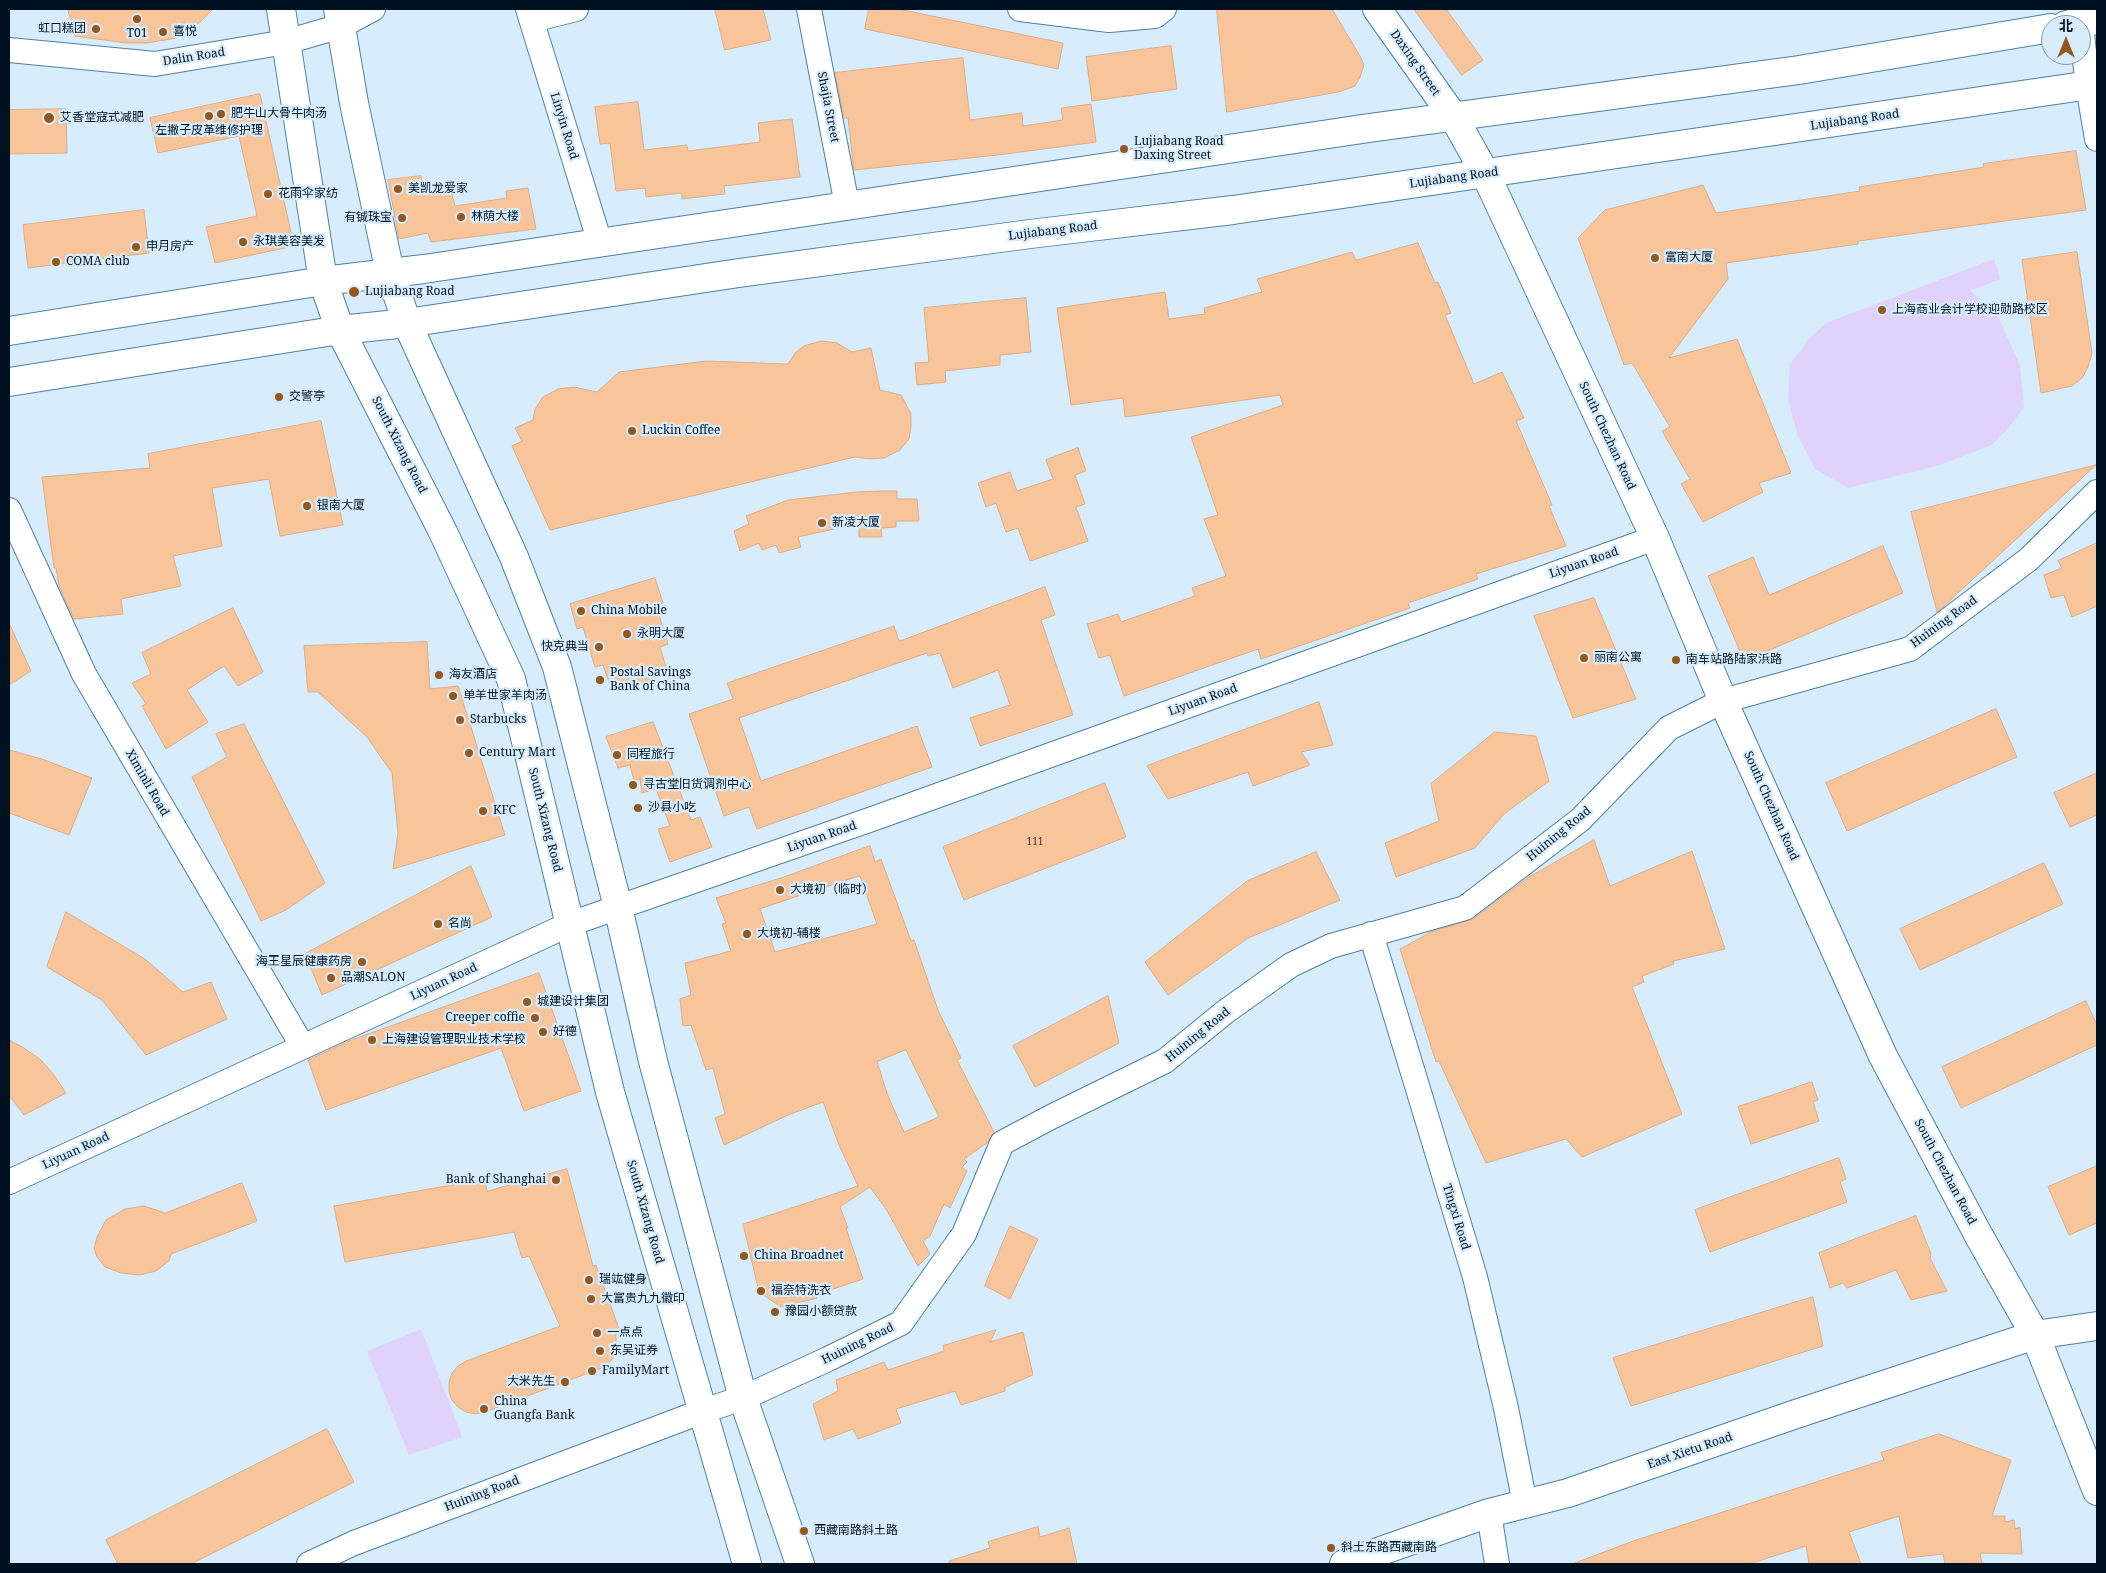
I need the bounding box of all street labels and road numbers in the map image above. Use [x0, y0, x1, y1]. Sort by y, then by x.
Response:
street label: Daxing Street [1387, 27, 1443, 99]
street label: Dalin Road [162, 45, 226, 69]
street label: Shajia Street [814, 70, 842, 144]
street label: Linyin Road [547, 91, 581, 161]
street label: Lujiabang Road [1810, 107, 1900, 133]
street label: Lujiabang Road [1409, 165, 1499, 191]
street label: Lujiabang Road [1008, 218, 1098, 244]
street label: South Chezhan Road [1576, 380, 1638, 492]
street label: South Xizang Road [368, 394, 430, 496]
street label: Liyuan Road [1547, 544, 1621, 582]
street label: Huining Road [1908, 593, 1980, 651]
street label: Liyuan Road [1167, 681, 1239, 719]
street label: Ximinli Road [122, 747, 172, 819]
street label: South Chezhan Road [1740, 749, 1802, 863]
street label: South Xizang Road [525, 766, 565, 874]
street label: Huining Road [1524, 804, 1594, 864]
street label: Liyuan Road [785, 818, 859, 856]
street label: Liyuan Road [408, 960, 480, 1004]
street label: Huining Road [1163, 1005, 1233, 1065]
street label: South Chezhan Road [1911, 1117, 1979, 1227]
street label: Liyuan Road [40, 1129, 112, 1173]
street label: South Xizang Road [623, 1159, 667, 1265]
street label: Tingxi Road [1439, 1182, 1473, 1252]
street label: Huining Road [819, 1320, 897, 1368]
street label: East Xietu Road [1646, 1430, 1734, 1472]
street label: Huining Road [443, 1473, 521, 1515]

